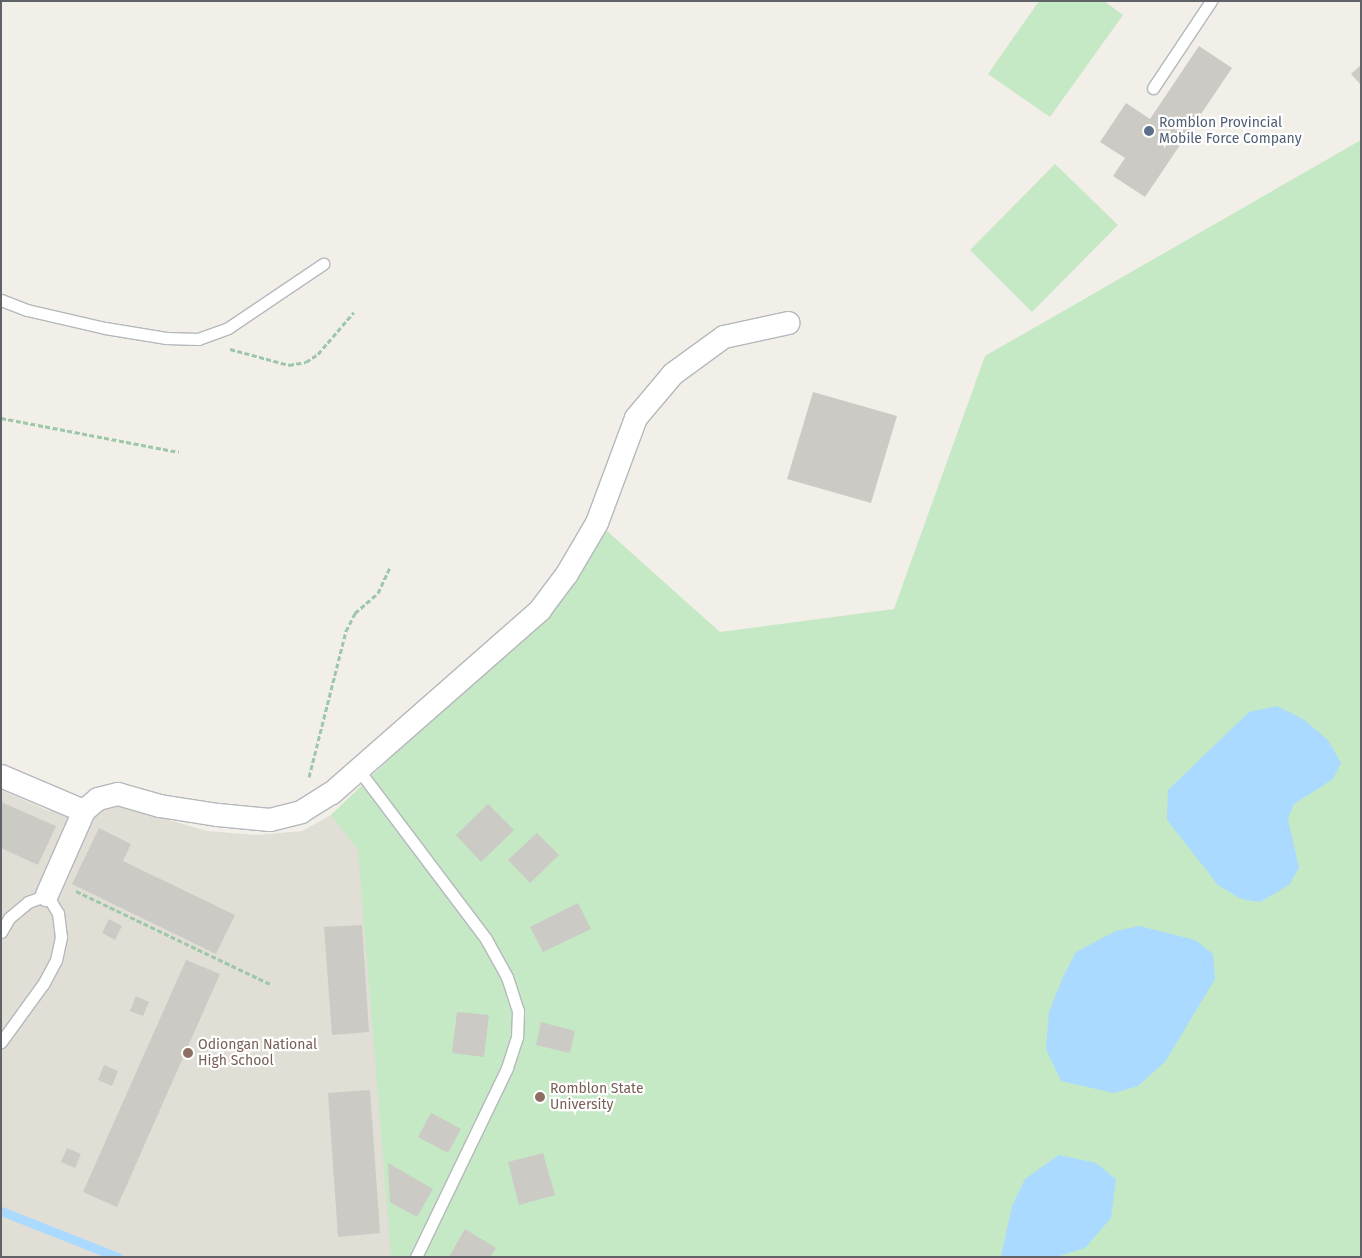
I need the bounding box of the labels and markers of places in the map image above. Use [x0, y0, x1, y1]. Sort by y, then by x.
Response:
place label: Romblon Provincial Mobile Force Company [1159, 115, 1302, 148]
marker: Romblon Provincial Mobile Force Company [1143, 125, 1155, 137]
place label: Odiongan National High School [198, 1037, 317, 1070]
marker: Odiongan National High School [182, 1047, 194, 1059]
place label: Romblon State University [550, 1081, 644, 1114]
marker: Romblon State University [534, 1091, 546, 1103]

